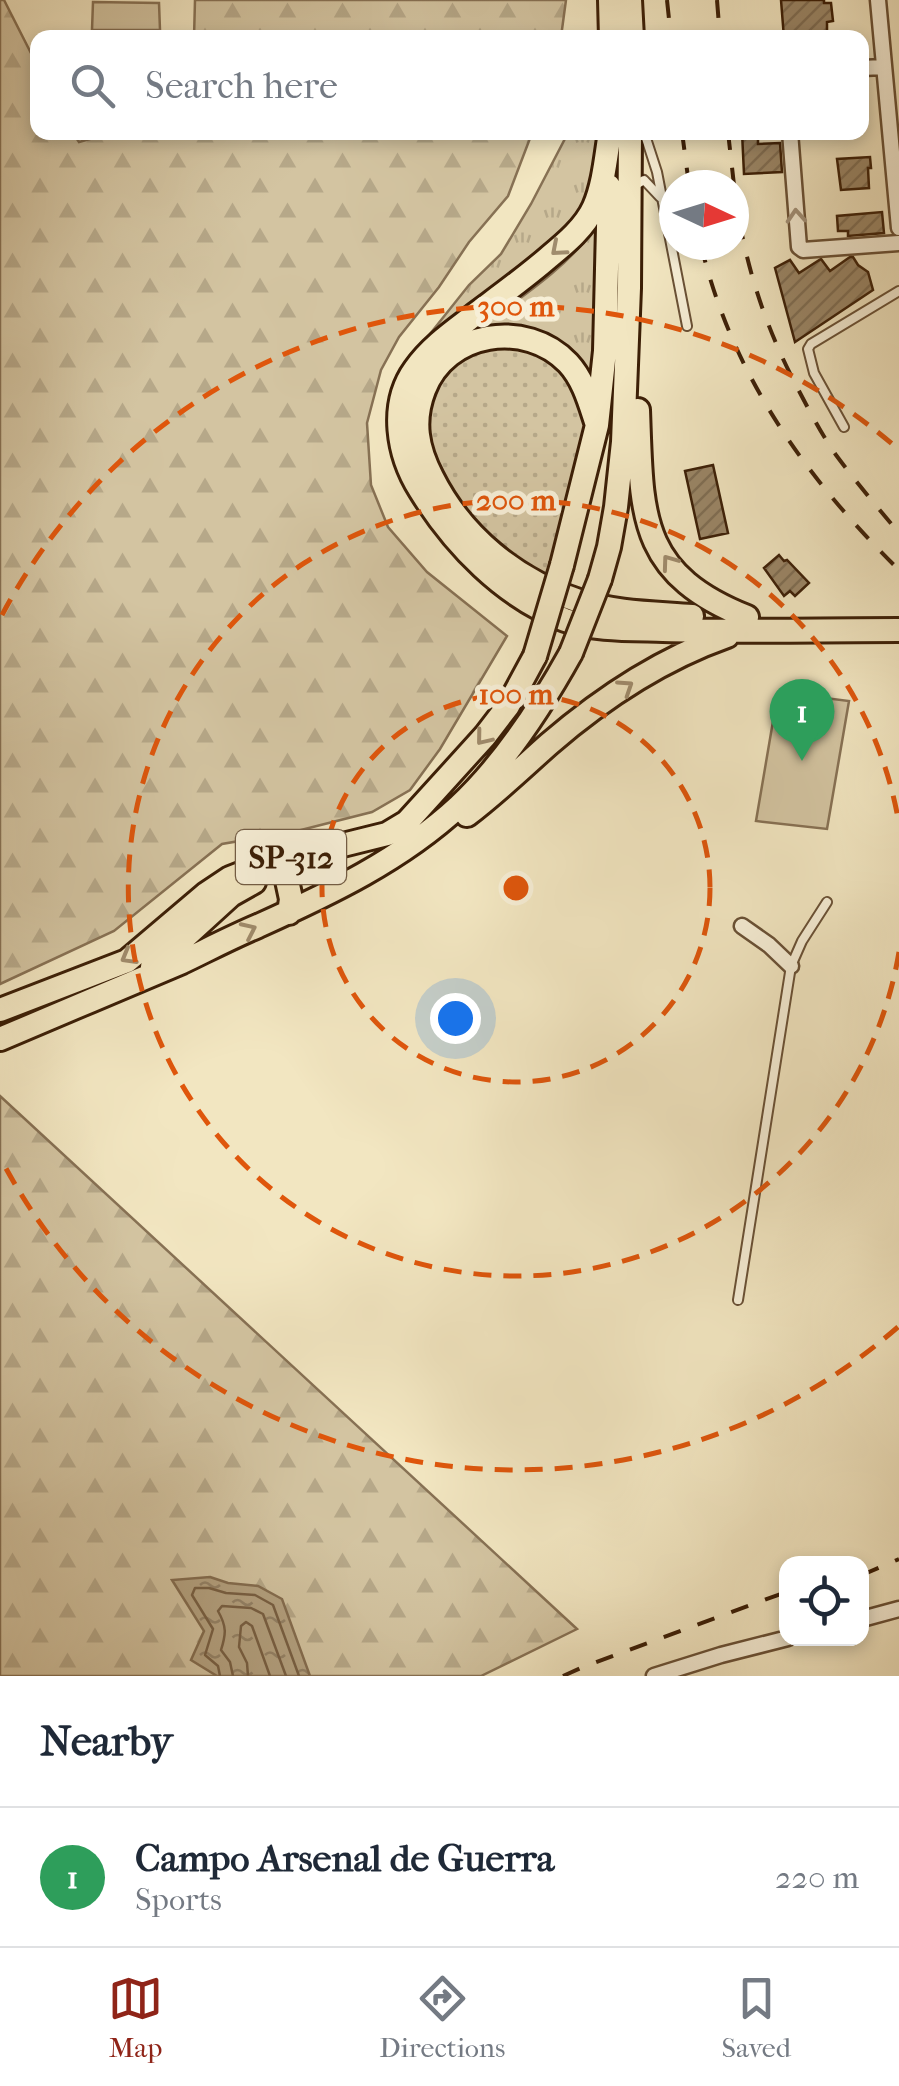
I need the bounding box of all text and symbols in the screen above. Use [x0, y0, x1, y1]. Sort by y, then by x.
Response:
search box [30, 30, 869, 140]
icon: search [65, 58, 120, 113]
text: Search here [145, 63, 338, 108]
north arrow [659, 170, 749, 260]
one-way arrow [786, 207, 807, 223]
one-way arrow [551, 238, 570, 256]
text: 300 m [478, 289, 555, 324]
text: 200 m [476, 483, 557, 518]
one-way arrow [663, 555, 680, 573]
text: 100 m [478, 677, 555, 712]
pin: 1 [770, 678, 834, 761]
one-way arrow [615, 681, 633, 700]
one-way arrow [477, 727, 495, 745]
road number: SP-312 [236, 830, 346, 884]
centre of rings [498, 870, 534, 906]
one-way arrow [239, 922, 257, 942]
one-way arrow [121, 945, 139, 964]
your location [430, 993, 481, 1044]
map controls [779, 1556, 869, 1646]
button: locate [779, 1556, 869, 1646]
text: Nearby [40, 1717, 172, 1766]
text: Campo Arsenal de Guerra [135, 1836, 554, 1881]
text: 1 [67, 1859, 78, 1896]
text: 220 m [775, 1859, 859, 1896]
text: Sports [135, 1881, 222, 1918]
tab: Map [108, 1971, 163, 2064]
tab: Directions [379, 1971, 505, 2064]
tab: Saved [721, 1971, 791, 2064]

